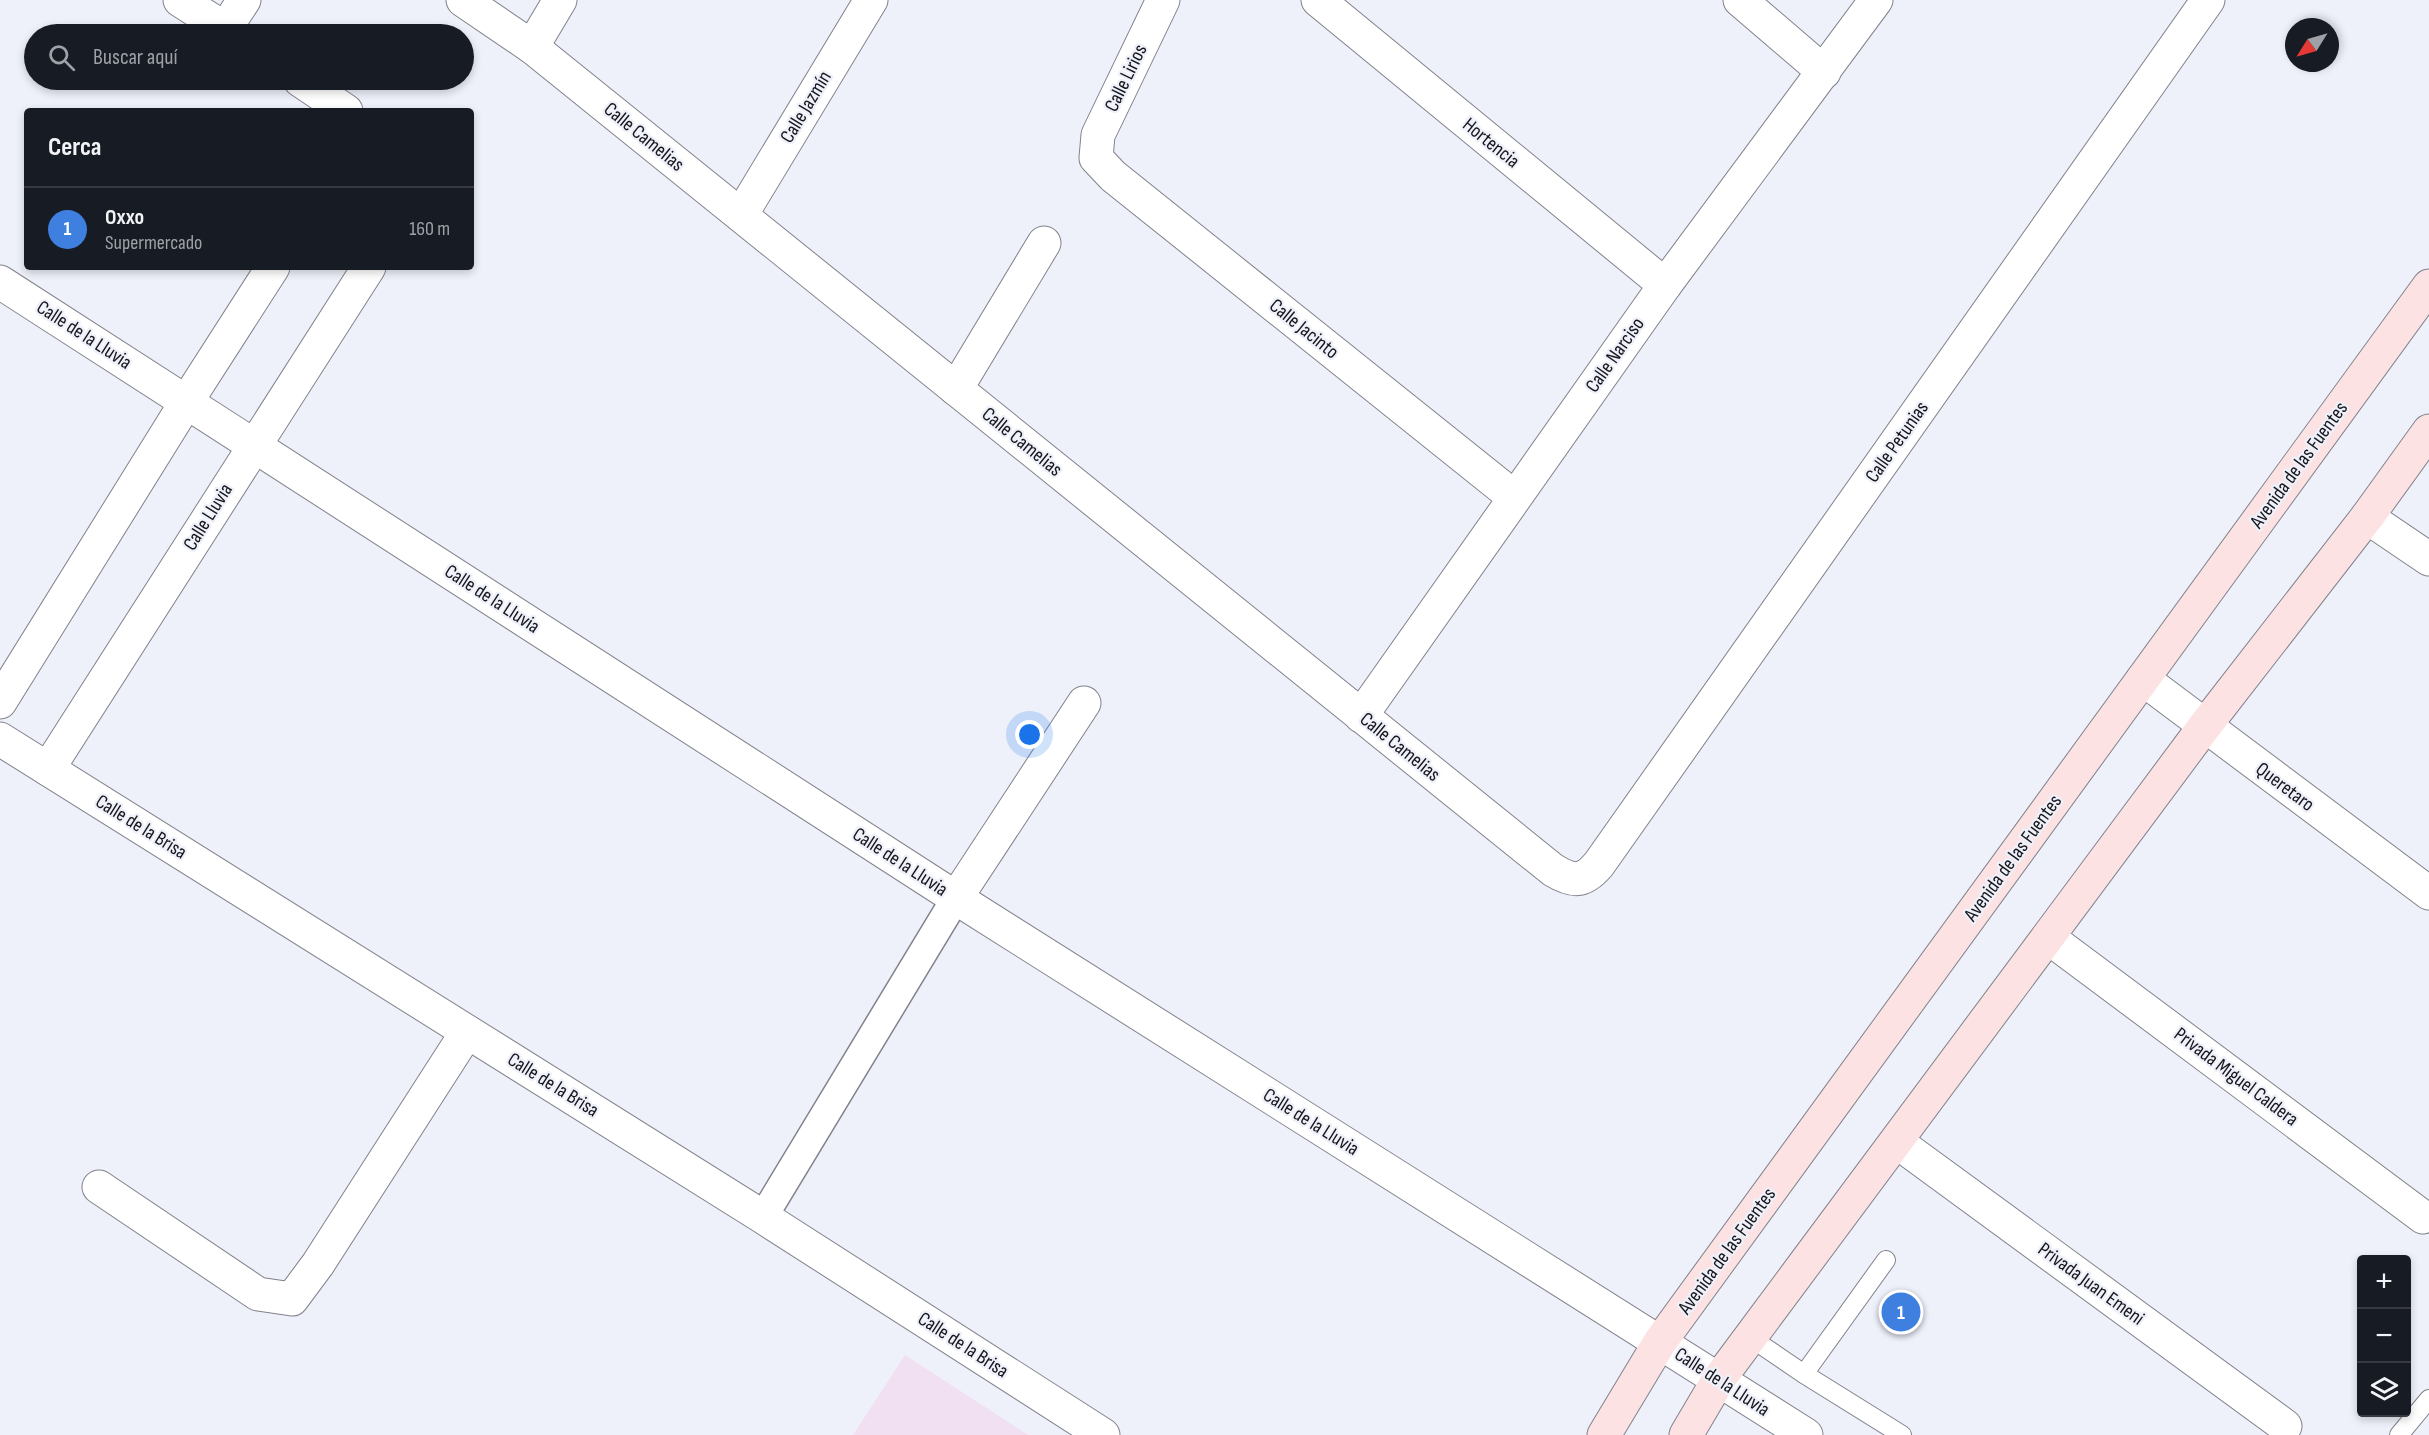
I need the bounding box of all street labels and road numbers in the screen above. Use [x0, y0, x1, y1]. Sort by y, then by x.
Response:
street label: Calle Lirios [1099, 40, 1153, 116]
street label: Calle Jazmín [775, 67, 837, 147]
street label: Calle Camelias [599, 97, 689, 177]
street label: Hortencia [1458, 113, 1524, 173]
street label: Calle Jacinto [1265, 294, 1343, 364]
street label: Calle de la Lluvia [32, 295, 136, 375]
street label: Calle Narciso [1580, 313, 1650, 397]
street label: Calle Petunias [1860, 397, 1934, 487]
street label: Avenida de las Fuentes [2244, 397, 2353, 534]
street label: Calle Camelias [977, 402, 1067, 482]
street label: Calle Lluvia [178, 479, 238, 555]
street label: Calle de la Lluvia [440, 559, 544, 639]
street label: Calle Camelias [1355, 707, 1445, 787]
street label: Queretaro [2251, 757, 2319, 817]
street label: Calle de la Brisa [91, 790, 191, 864]
street label: Avenida de las Fuentes [1958, 790, 2067, 927]
street label: Calle de la Lluvia [848, 822, 952, 902]
street label: Privada Miguel Caldera [2169, 1022, 2303, 1132]
street label: Calle de la Brisa [503, 1048, 603, 1122]
street label: Calle de la Lluvia [1259, 1083, 1363, 1161]
street label: Avenida de las Fuentes [1672, 1183, 1781, 1320]
street label: Privada Juan Emeni [2033, 1237, 2149, 1331]
street label: Calle de la Brisa [913, 1307, 1013, 1383]
street label: Calle de la Lluvia [1670, 1342, 1774, 1422]

